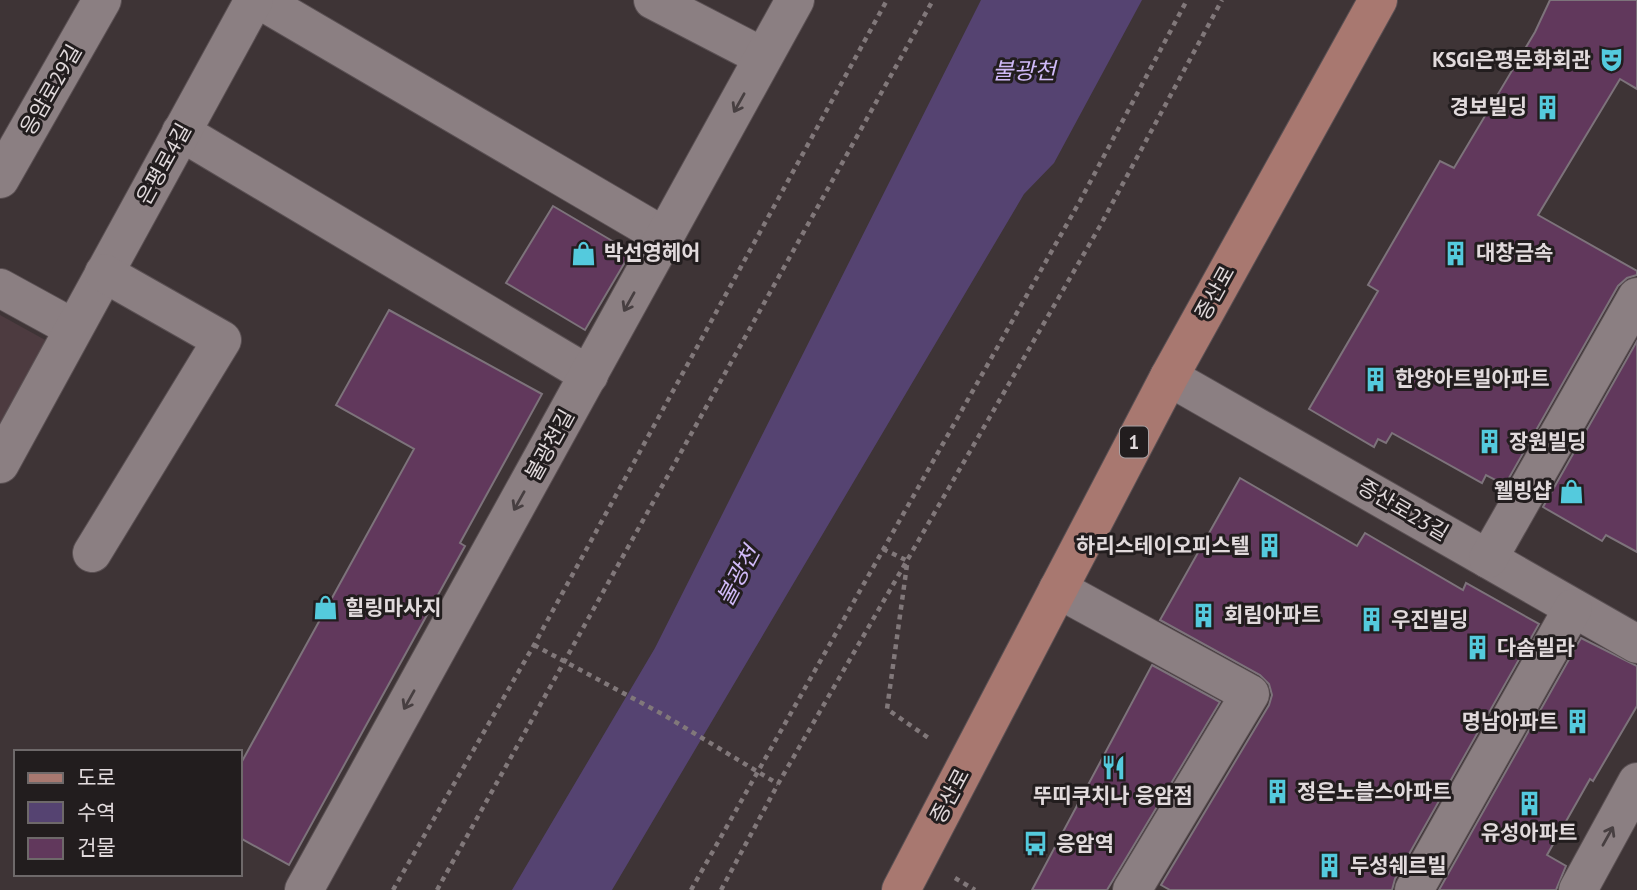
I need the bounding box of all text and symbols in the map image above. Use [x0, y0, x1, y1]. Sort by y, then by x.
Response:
street label: 응암로29길 [14, 40, 87, 140]
place label: KSGI은평문화회관 [1432, 46, 1591, 73]
theatre icon: KSGI은평문화회관 [1597, 46, 1625, 74]
water label: 불광천 [992, 56, 1059, 85]
one-way arrow [731, 92, 745, 112]
place label: 경보빌딩 [1450, 93, 1527, 120]
building icon: 경보빌딩 [1533, 93, 1561, 121]
street label: 은평로4길 [130, 118, 197, 209]
shop icon: 박선영헤어 [570, 239, 598, 267]
place label: 박선영헤어 [604, 239, 701, 266]
building icon: 대창금속 [1442, 239, 1470, 267]
place label: 대창금속 [1476, 239, 1553, 266]
street label: 증산로 [1189, 261, 1240, 325]
one-way arrow [622, 291, 635, 312]
building icon: 한양아트빌아파트 [1361, 365, 1389, 393]
place label: 한양아트빌아파트 [1395, 365, 1550, 392]
street label: 불광천길 [519, 404, 580, 485]
road number: 1 [1120, 426, 1148, 458]
building icon: 장원빌딩 [1475, 428, 1503, 456]
place label: 장원빌딩 [1509, 428, 1586, 455]
street label: 증산로23길 [1353, 473, 1453, 546]
place label: 웰빙샵 [1494, 477, 1552, 504]
shop icon: 웰빙샵 [1558, 477, 1586, 505]
one-way arrow [512, 490, 525, 511]
place label: 하리스테이오피스텔 [1076, 532, 1250, 559]
building icon: 하리스테이오피스텔 [1256, 532, 1284, 560]
water label: 불광천 [710, 538, 767, 611]
shop icon: 힐링마사지 [311, 594, 339, 622]
place label: 힐링마사지 [345, 594, 442, 621]
building icon: 회림아파트 [1190, 601, 1218, 629]
place label: 회림아파트 [1224, 601, 1321, 628]
building icon: 우진빌딩 [1357, 606, 1385, 634]
place label: 우진빌딩 [1391, 606, 1468, 633]
building icon: 다솜빌라 [1463, 634, 1491, 662]
place label: 다솜빌라 [1497, 634, 1575, 661]
one-way arrow [402, 690, 416, 710]
place label: 명남아파트 [1461, 708, 1558, 735]
building icon: 명남아파트 [1564, 708, 1592, 736]
legend [14, 750, 242, 876]
restaurant icon: 뚜띠쿠치나 응암점 [1099, 753, 1127, 781]
text: 도로 [77, 764, 116, 791]
street label: 증산로 [924, 764, 975, 828]
building icon: 정은노블스아파트 [1263, 778, 1291, 806]
place label: 정은노블스아파트 [1297, 778, 1452, 805]
place label: 뚜띠쿠치나 응암점 [1033, 782, 1193, 809]
building icon: 유성아파트 [1515, 790, 1543, 818]
text: 수역 [77, 799, 116, 826]
place label: 유성아파트 [1481, 819, 1577, 846]
one-way arrow [1601, 826, 1615, 847]
bus stop icon: 응암역 [1022, 830, 1050, 858]
place label: 응암역 [1056, 830, 1114, 857]
text: 건물 [77, 834, 116, 861]
building icon: 두성쉐르빌 [1316, 852, 1344, 880]
place label: 두성쉐르빌 [1350, 852, 1447, 879]

